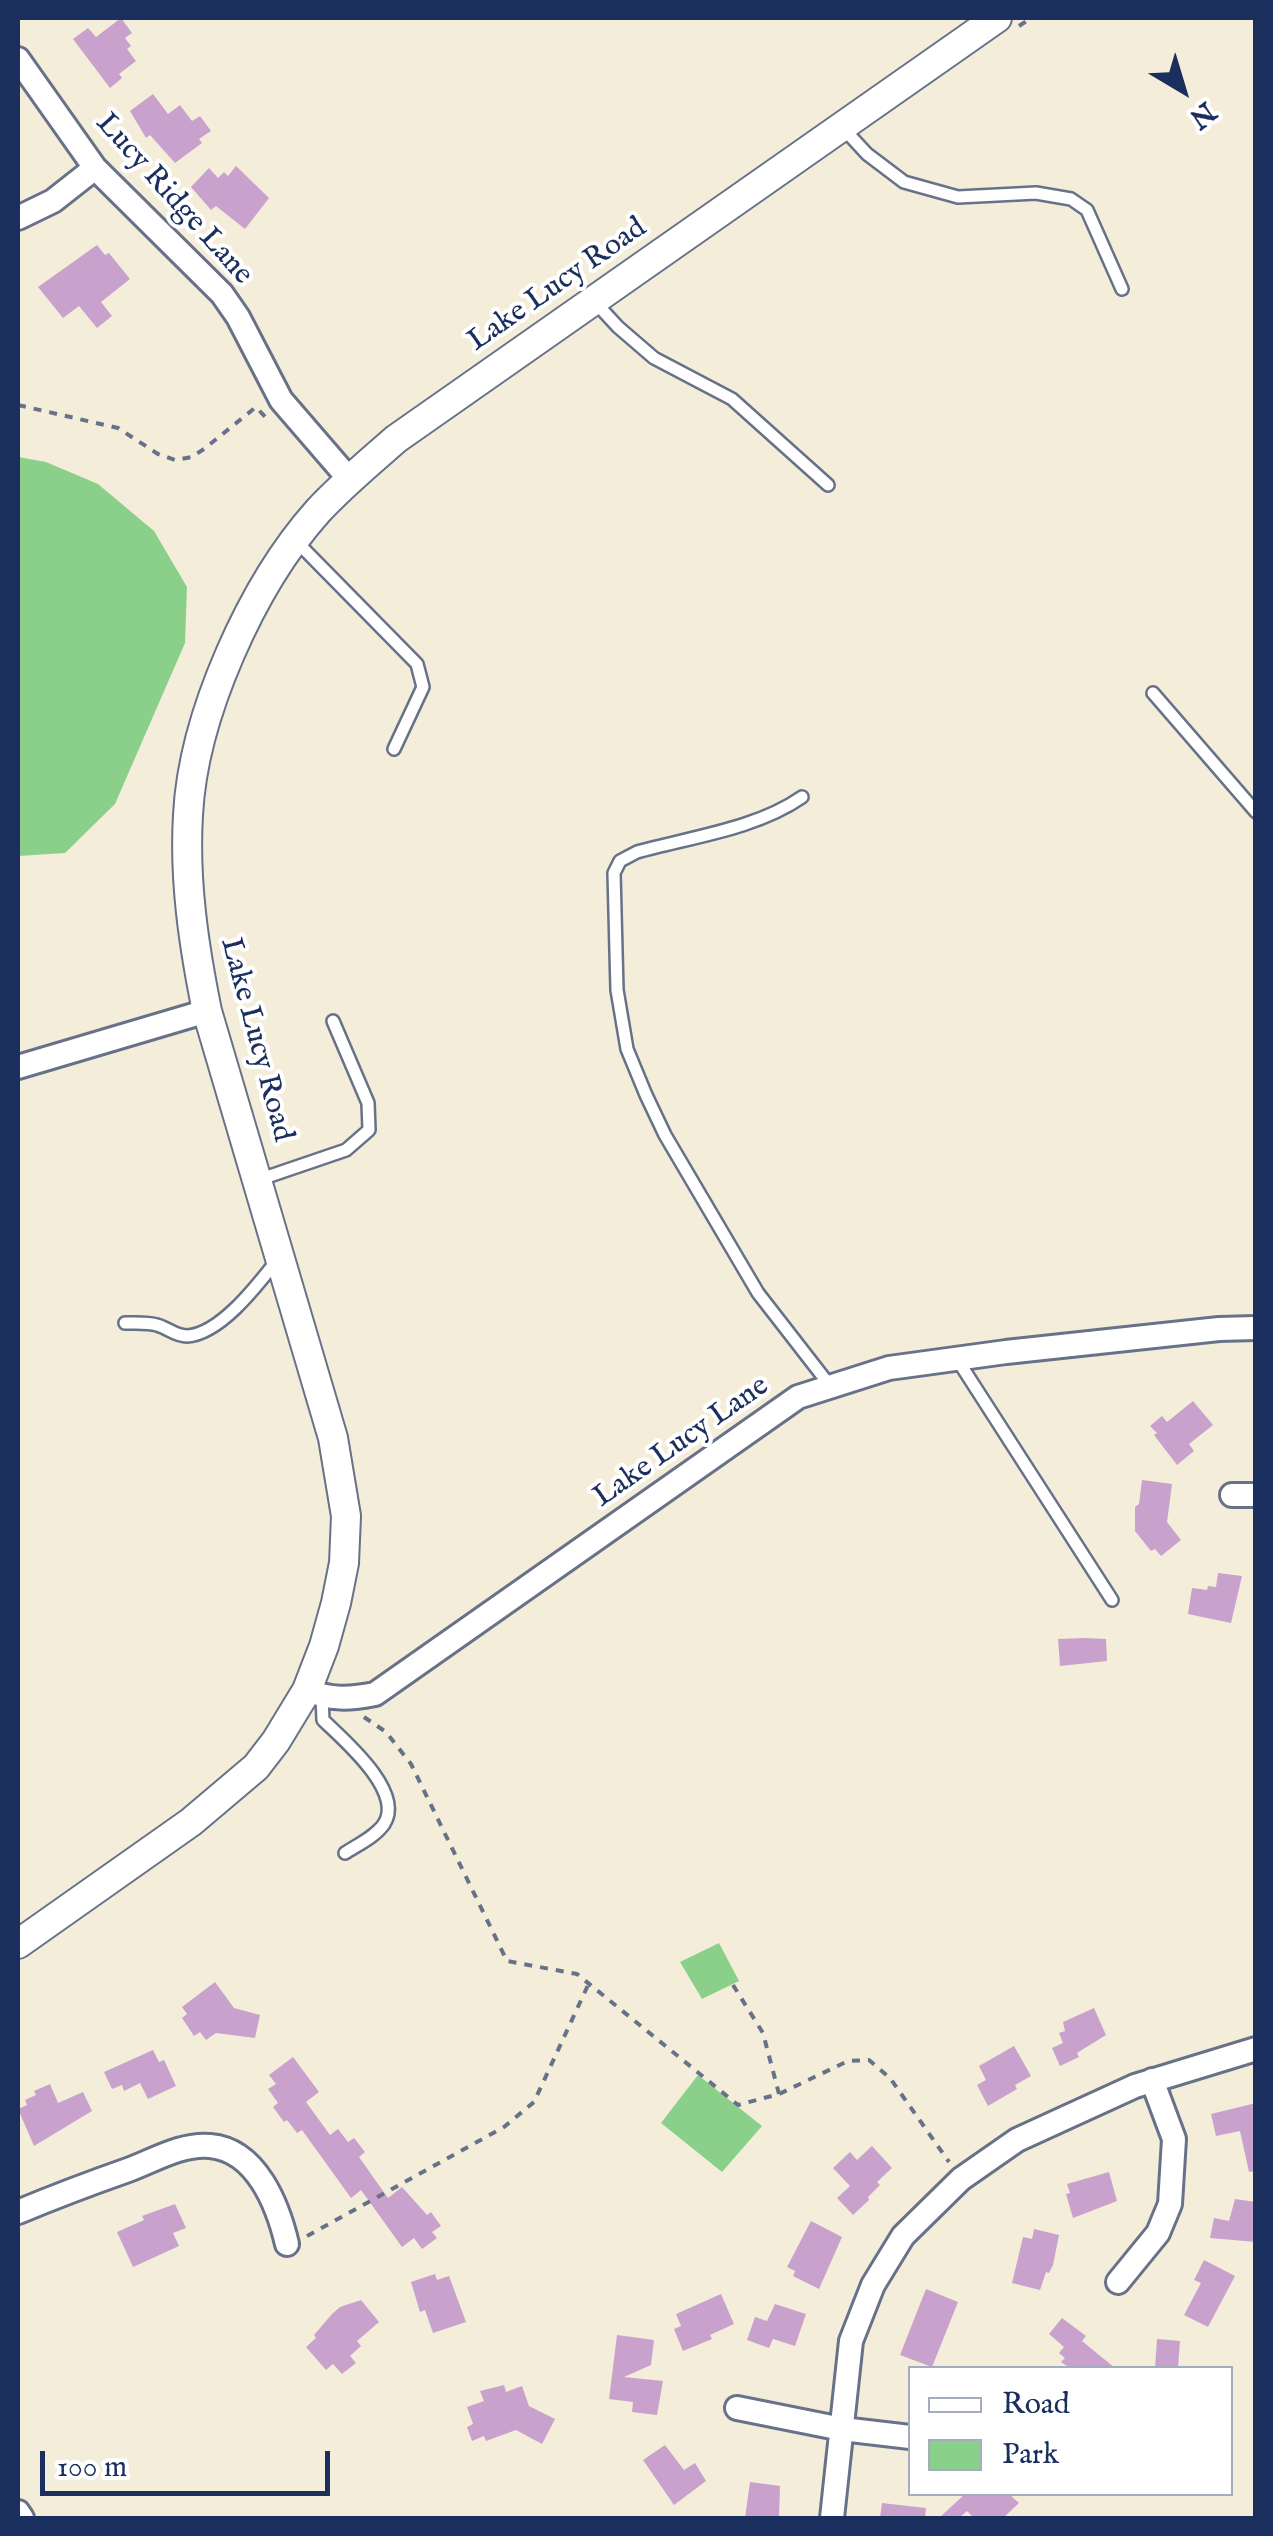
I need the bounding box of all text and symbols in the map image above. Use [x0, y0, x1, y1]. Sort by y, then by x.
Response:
north arrow [1133, 40, 1233, 140]
text: N [1181, 93, 1222, 135]
street label: Lucy Ridge Lane [87, 107, 259, 293]
street label: Lake Lucy Road [462, 211, 654, 361]
street label: Lake Lucy Road [211, 934, 299, 1146]
street label: Lake Lucy Lane [587, 1369, 777, 1517]
legend [908, 2366, 1233, 2496]
text: Road [1002, 2386, 1070, 2424]
scale bar [45, 2431, 335, 2493]
text: Park [1002, 2436, 1059, 2474]
text: 100 m [57, 2449, 127, 2487]

